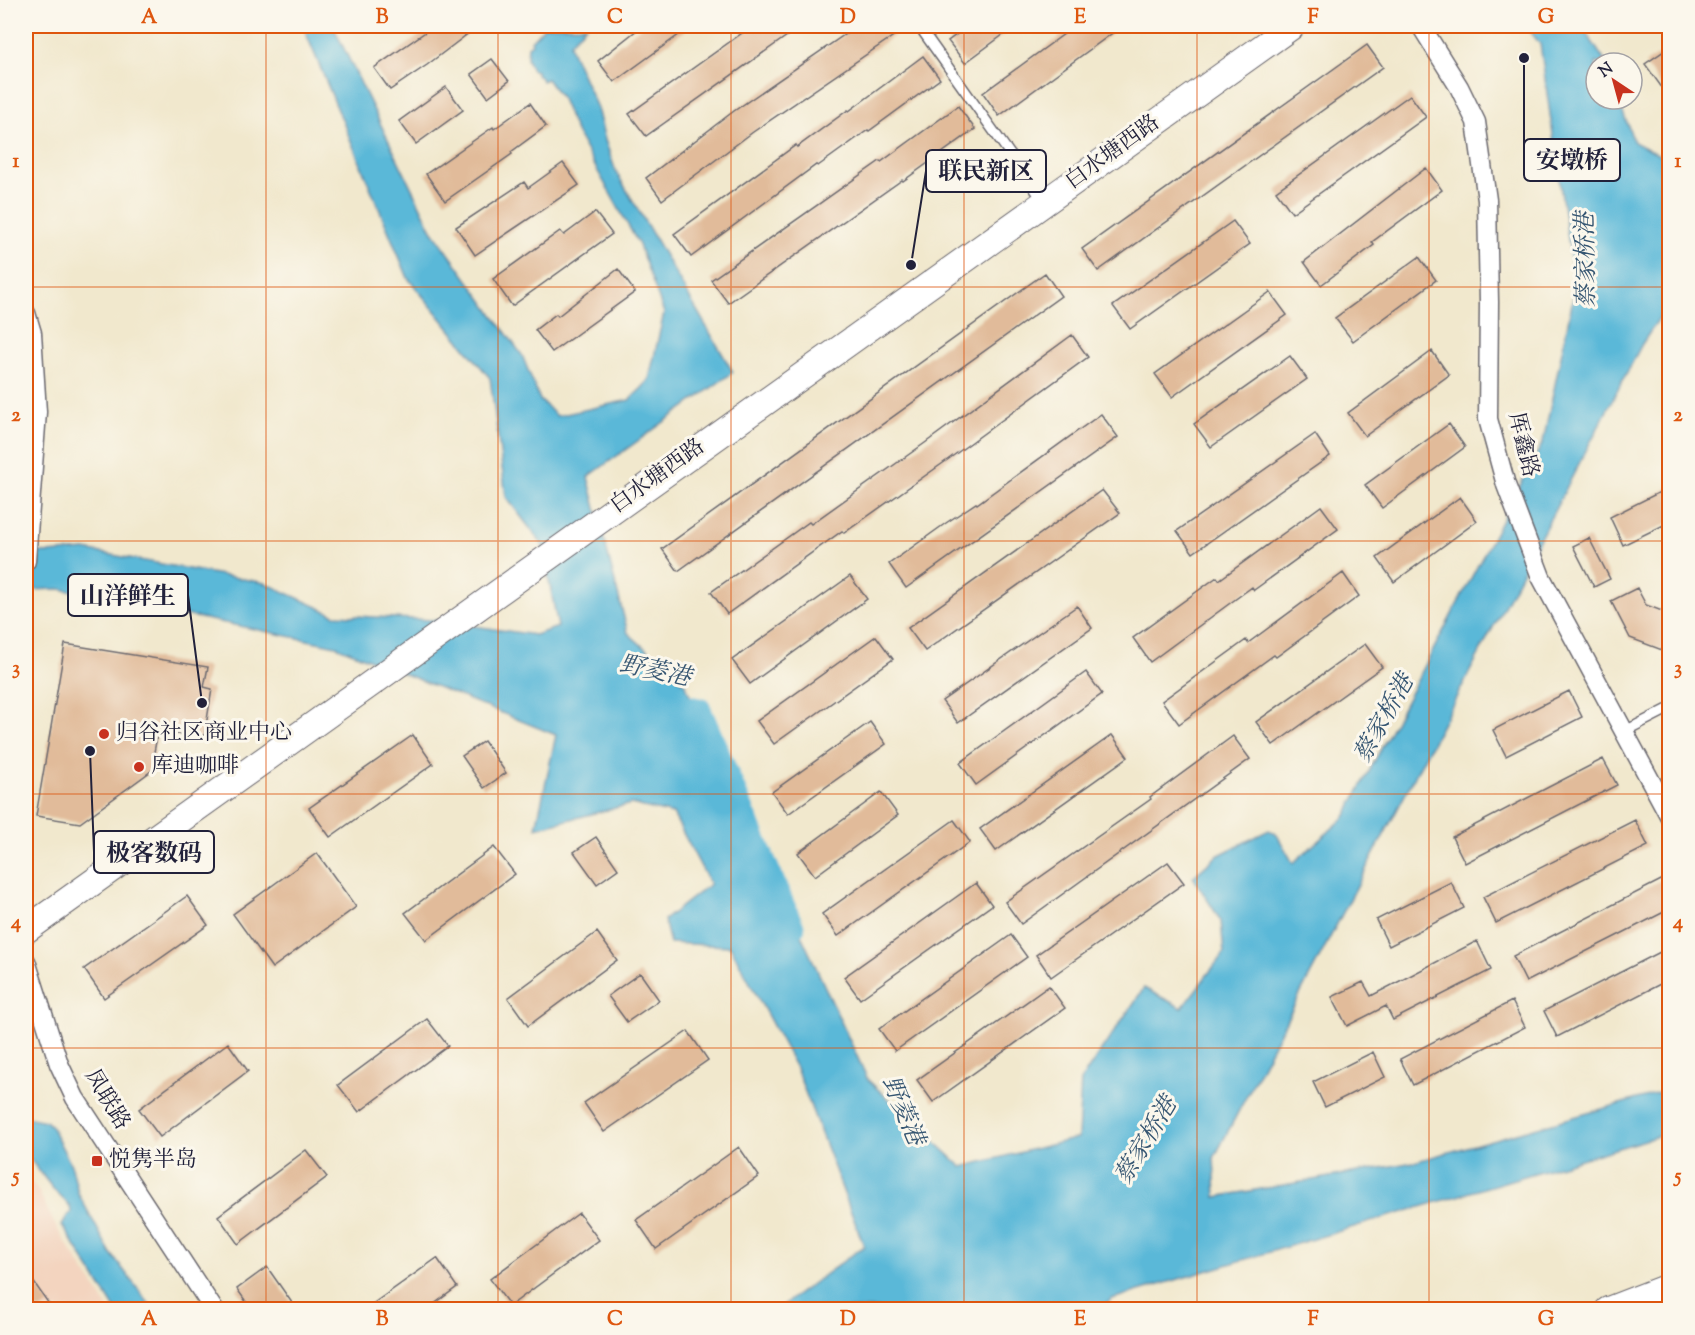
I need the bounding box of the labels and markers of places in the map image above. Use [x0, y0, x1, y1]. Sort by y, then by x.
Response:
callout: 安墩桥 [1524, 139, 1620, 181]
callout: 联民新区 [926, 150, 1046, 192]
callout: 山洋鲜生 [68, 574, 188, 616]
place label: 归谷社区商业中心 [116, 718, 292, 750]
marker: 归谷社区商业中心 [97, 727, 111, 741]
place label: 库迪咖啡 [151, 751, 239, 783]
marker: 库迪咖啡 [132, 760, 146, 774]
callout: 极客数码 [94, 831, 214, 873]
place label: 悦隽半岛 [109, 1145, 197, 1177]
marker: 悦隽半岛 [90, 1154, 104, 1168]

